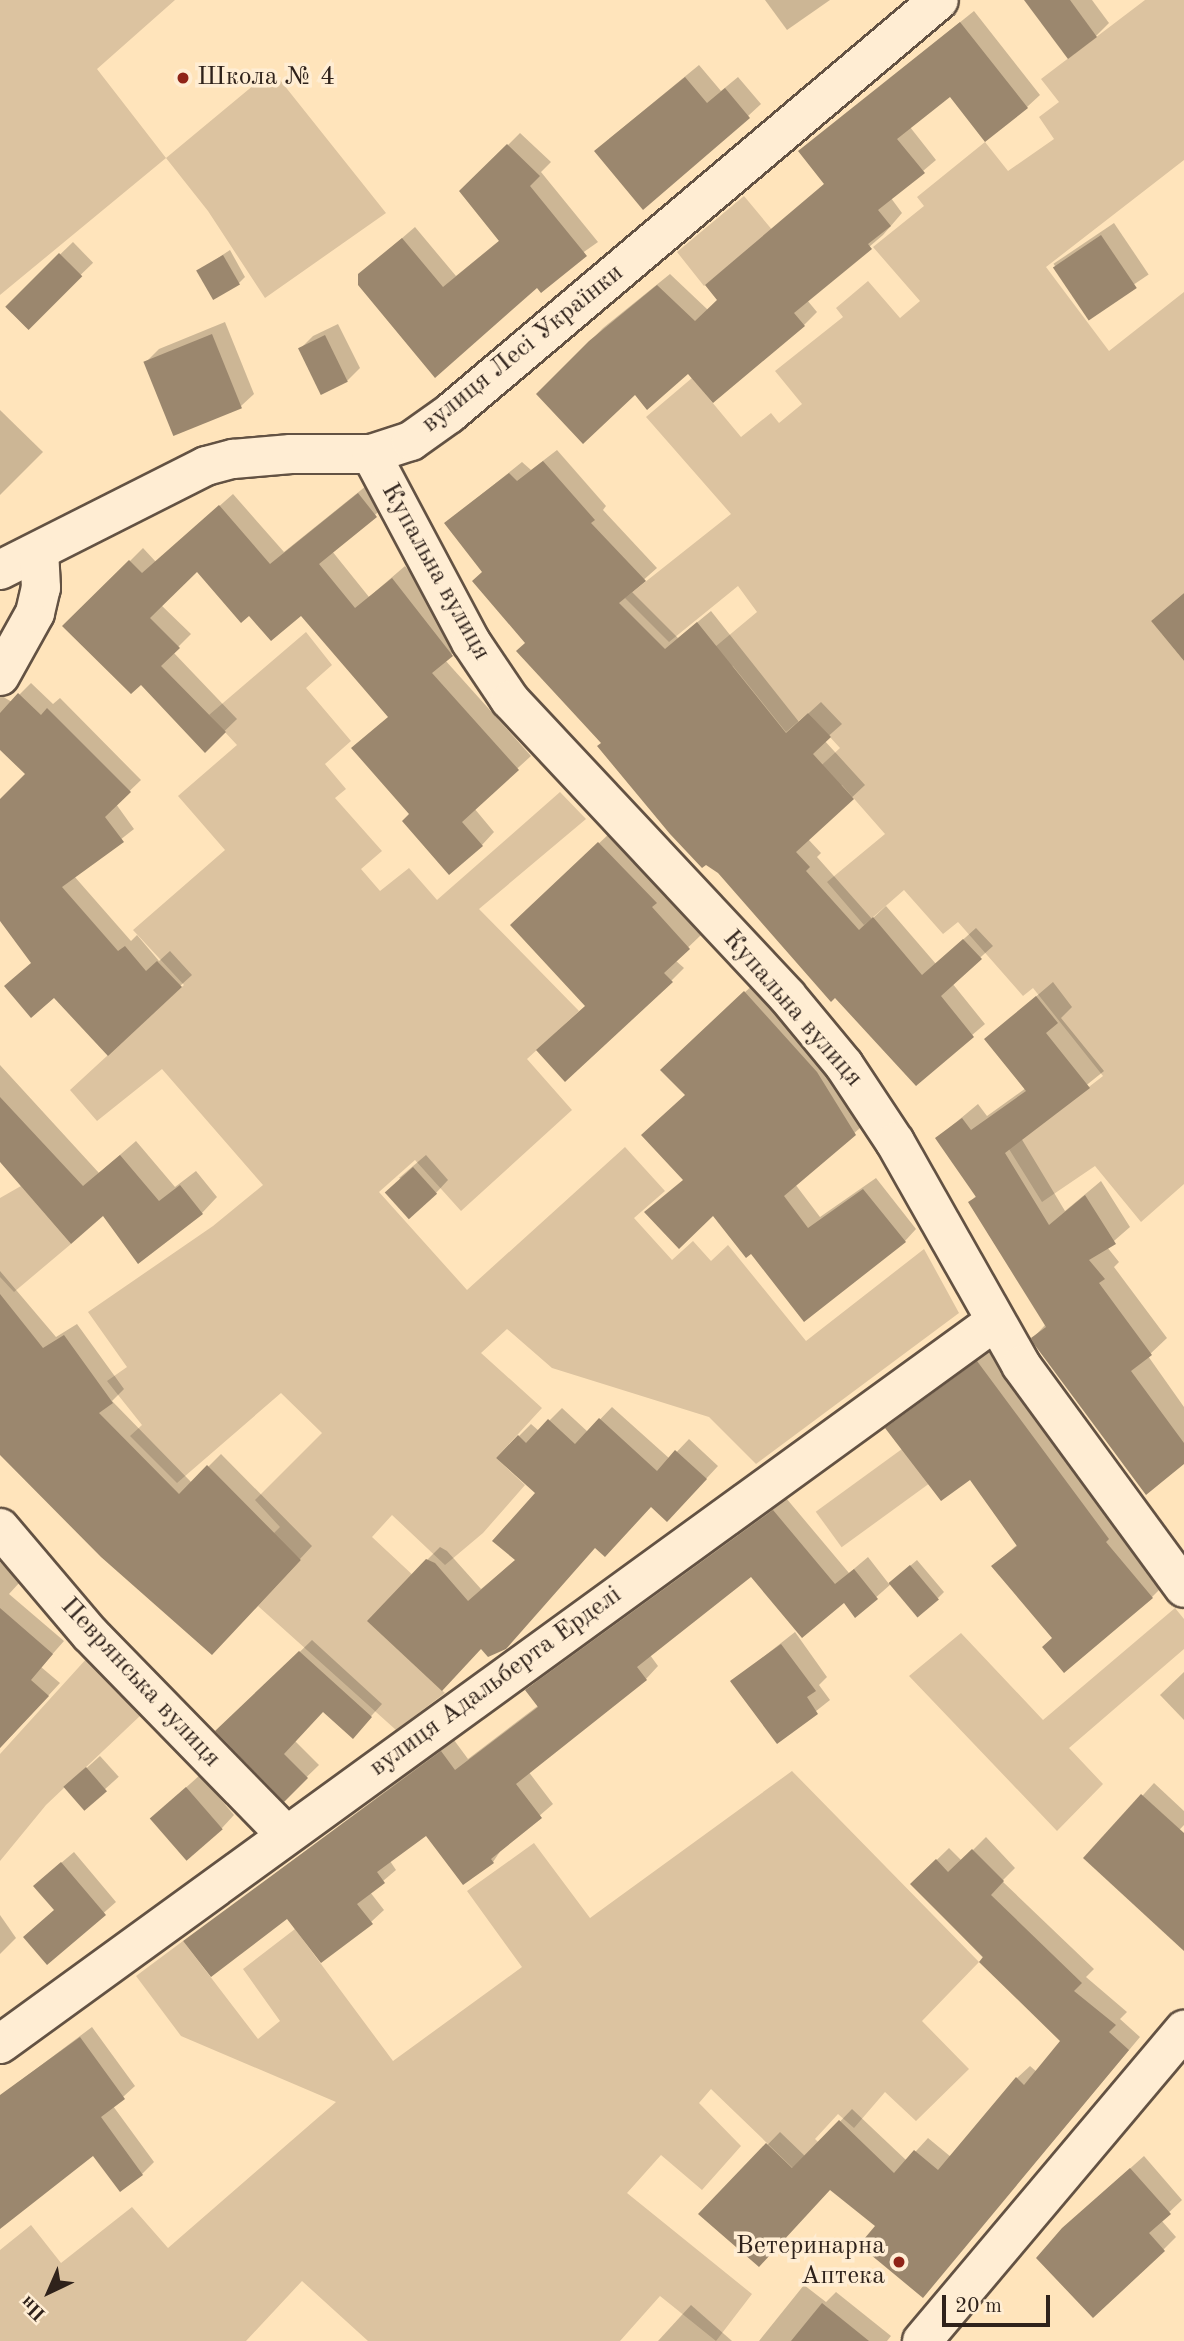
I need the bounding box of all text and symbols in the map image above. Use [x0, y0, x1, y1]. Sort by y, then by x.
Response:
place label: Школа № 4 [197, 62, 335, 94]
marker: Школа № 4 [175, 70, 191, 86]
street label: вулиця Лесі Українки [416, 258, 630, 440]
street label: Купальна вулиця [373, 478, 497, 666]
street label: Купальна вулиця [715, 924, 869, 1094]
street label: вулиця Адальберта Ерделі [364, 1580, 628, 1784]
street label: Певрянська вулиця [53, 1592, 227, 1774]
place label: Ветеринарна Аптека [736, 2231, 885, 2292]
marker: Ветеринарна Аптека [891, 2254, 907, 2270]
north arrow [14, 2257, 84, 2327]
scale bar [946, 2282, 1054, 2326]
text: Пн [18, 2292, 50, 2323]
text: 20 m [955, 2296, 1002, 2317]

